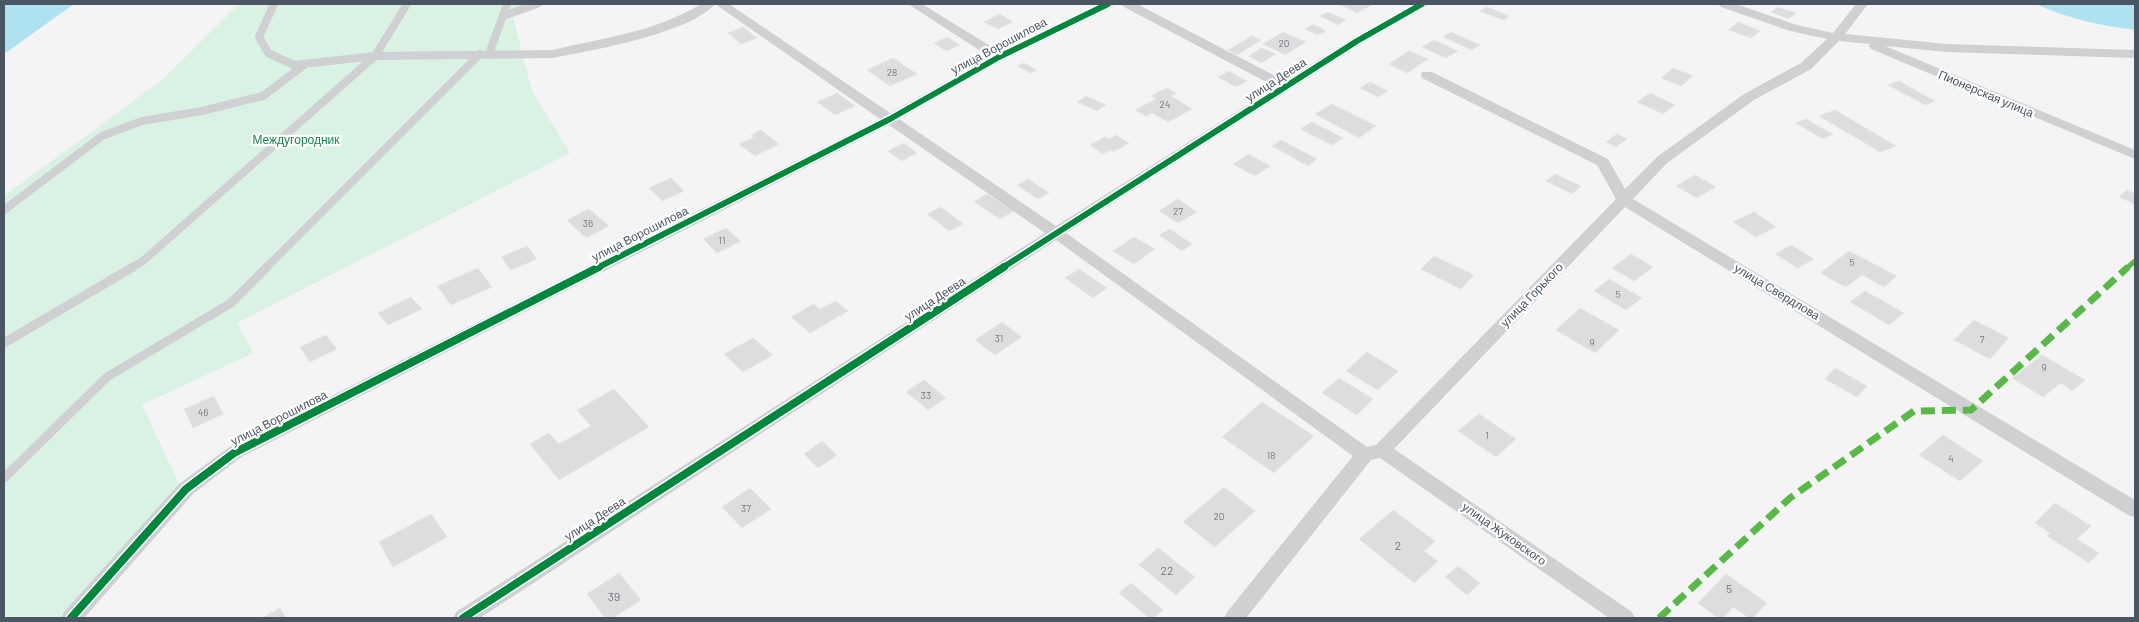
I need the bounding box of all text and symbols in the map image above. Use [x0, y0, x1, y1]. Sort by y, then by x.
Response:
street label: улица Ворошилова [948, 14, 1050, 77]
house number: 20 [1278, 37, 1290, 49]
street label: улица Деева [1242, 54, 1309, 105]
house number: 28 [887, 66, 897, 78]
street label: Пионерская улица [1936, 67, 2036, 121]
house number: 24 [1160, 98, 1170, 110]
park label: Междугородник [252, 132, 340, 147]
street label: улица Ворошилова [589, 203, 691, 264]
house number: 27 [1173, 205, 1183, 217]
house number: 36 [583, 217, 593, 229]
house number: 11 [718, 234, 726, 246]
house number: 5 [1849, 256, 1855, 268]
street label: улица Горького [1497, 259, 1566, 330]
street label: улица Свердлова [1732, 260, 1823, 323]
street label: улица Деева [901, 273, 968, 324]
house number: 5 [1615, 288, 1621, 300]
house number: 31 [995, 332, 1003, 344]
house number: 7 [1980, 333, 1985, 345]
house number: 9 [1589, 336, 1595, 348]
house number: 9 [2041, 361, 2047, 373]
street label: улица Ворошилова [228, 387, 330, 448]
house number: 33 [921, 389, 931, 401]
house number: 46 [198, 406, 208, 418]
house number: 1 [1485, 429, 1489, 441]
house number: 18 [1267, 449, 1275, 461]
house number: 4 [1948, 452, 1954, 464]
street label: улица Деева [561, 493, 628, 544]
street label: улица Жуковского [1459, 499, 1550, 568]
house number: 37 [741, 502, 751, 514]
house number: 20 [1213, 510, 1225, 522]
house number: 2 [1395, 538, 1401, 552]
house number: 22 [1161, 563, 1173, 577]
house number: 5 [1726, 581, 1732, 595]
house number: 39 [608, 589, 620, 603]

